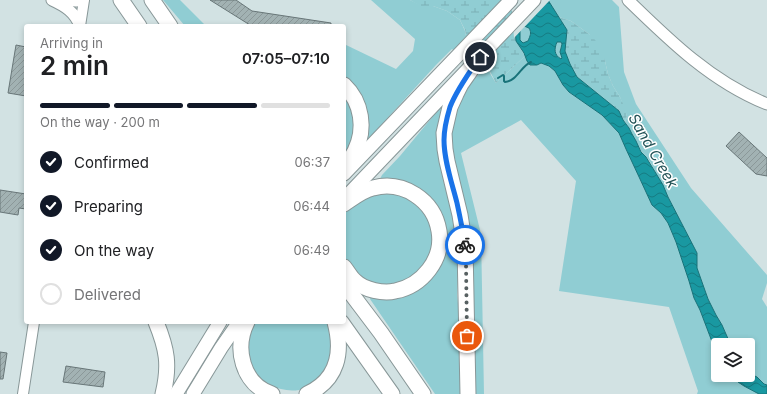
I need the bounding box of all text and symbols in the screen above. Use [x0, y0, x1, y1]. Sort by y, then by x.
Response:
text: Arriving in [40, 35, 103, 51]
pin [463, 40, 497, 74]
icon: home [469, 46, 491, 68]
text: 07:05–07:10 [242, 49, 330, 68]
text: 2 min [40, 50, 109, 81]
water label: Sand Creek [624, 110, 683, 192]
text: On the way · 200 m [40, 114, 160, 130]
icon: check [40, 151, 62, 173]
text: Confirmed [74, 153, 149, 172]
text: 06:37 [295, 154, 330, 170]
icon: check [40, 195, 62, 217]
text: Preparing [74, 197, 143, 216]
text: 06:44 [293, 198, 330, 214]
courier [445, 225, 485, 265]
icon: bike [454, 234, 476, 256]
icon: check [40, 239, 62, 261]
text: On the way [74, 241, 154, 260]
text: 06:49 [294, 242, 330, 258]
text: Delivered [74, 285, 141, 304]
pin [450, 319, 484, 353]
icon: bag [456, 325, 478, 347]
map controls [711, 338, 755, 382]
button: layers [711, 338, 755, 382]

